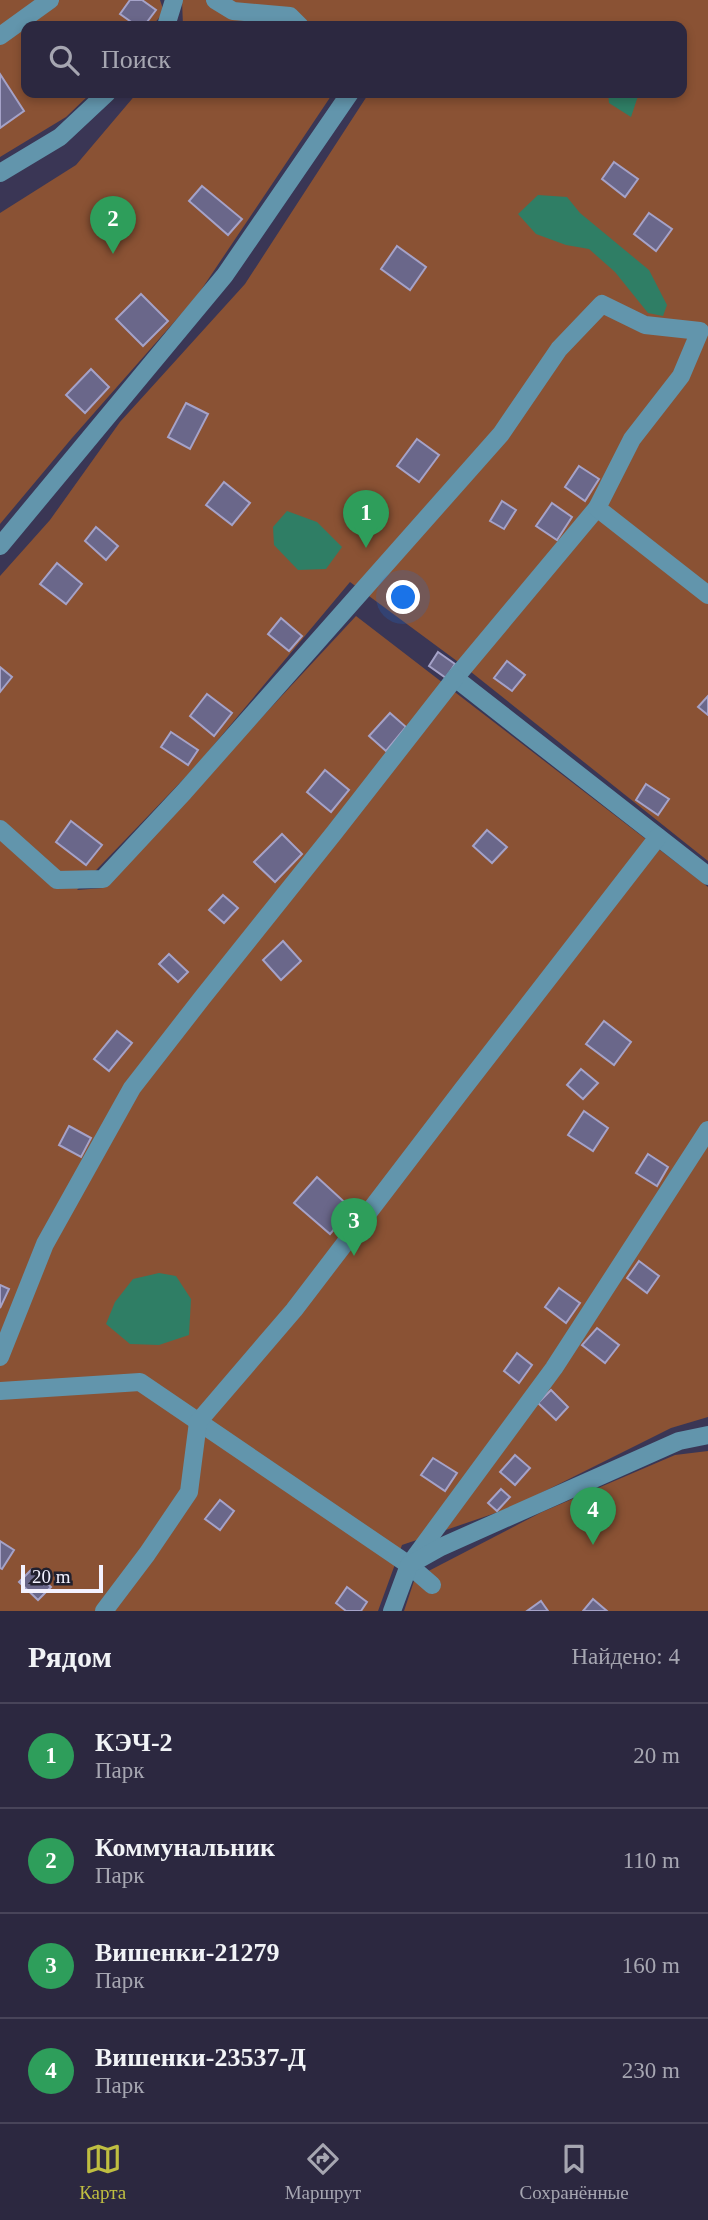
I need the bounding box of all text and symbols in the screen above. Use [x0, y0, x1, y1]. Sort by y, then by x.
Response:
search box [21, 21, 687, 98]
icon: search [45, 41, 83, 79]
text: Поиск [101, 45, 171, 74]
pin: 2 [90, 196, 136, 254]
pin: 1 [343, 490, 389, 548]
your location [386, 580, 420, 614]
pin: 3 [331, 1198, 377, 1256]
pin: 4 [570, 1487, 616, 1545]
scale bar [21, 1562, 103, 1594]
text: 20 m [32, 1566, 71, 1587]
text: Рядом [28, 1640, 112, 1673]
text: Найдено: 4 [572, 1644, 680, 1669]
text: КЭЧ-2 [95, 1728, 173, 1757]
text: 1 [45, 1743, 57, 1768]
text: 20 m [633, 1743, 680, 1768]
text: Парк [95, 1758, 145, 1783]
text: Коммунальник [95, 1833, 275, 1862]
text: 2 [45, 1848, 57, 1873]
text: 110 m [623, 1848, 680, 1873]
text: Парк [95, 1863, 145, 1888]
text: Вишенки-21279 [95, 1938, 279, 1967]
text: 3 [45, 1953, 57, 1978]
text: 160 m [622, 1953, 680, 1978]
text: Парк [95, 1968, 145, 1993]
text: Вишенки-23537-Д [95, 2043, 306, 2072]
text: 4 [45, 2058, 57, 2083]
text: 230 m [622, 2058, 680, 2083]
text: Парк [95, 2073, 145, 2098]
tab: Карта [79, 2140, 126, 2204]
tab: Маршрут [285, 2140, 361, 2204]
tab: Сохранённые [520, 2140, 629, 2204]

